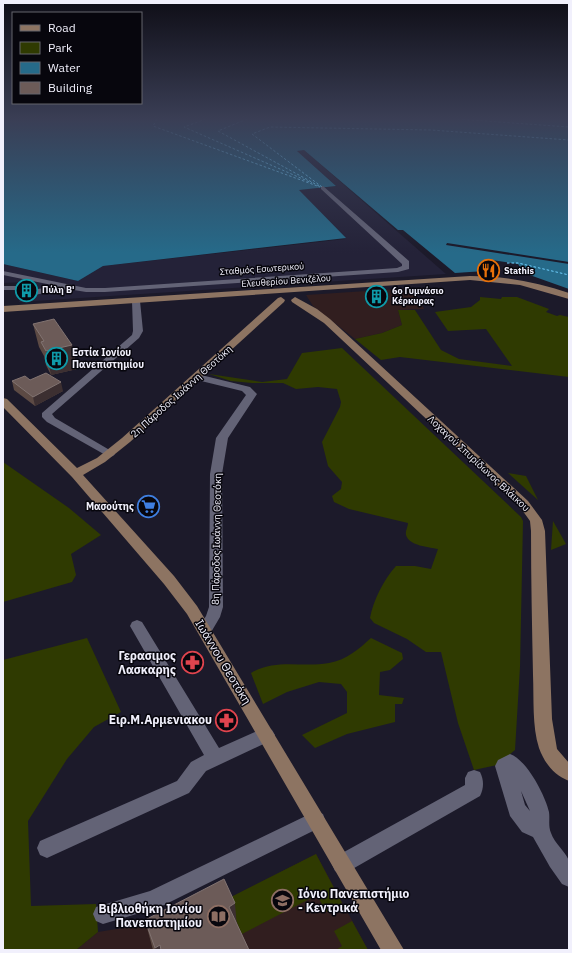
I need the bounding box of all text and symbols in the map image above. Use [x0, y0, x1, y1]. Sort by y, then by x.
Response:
legend [12, 12, 142, 104]
text: Road [48, 20, 76, 35]
text: Park [48, 40, 73, 55]
text: Water [48, 60, 81, 75]
text: Building [48, 80, 93, 95]
restaurant icon: Stathis [475, 258, 501, 284]
street label: Σταθμός Εσωτερικού [219, 260, 305, 277]
place label: Stathis [504, 265, 534, 276]
street label: Ελευθερίου Βενιζέλου [241, 272, 331, 289]
building icon: Πύλη Β' [13, 277, 39, 303]
building icon: 6ο Γυμνάσιο Κέρκυρας [363, 283, 389, 309]
place label: Πύλη Β' [42, 284, 74, 295]
place label: 6ο Γυμνάσιο Κέρκυρας [392, 285, 443, 306]
street label: 2η Πάροδος Ιωάννη Θεοτόκη [128, 342, 235, 440]
building icon: Εστία Ιονίου Πανεπιστημίου [44, 345, 70, 371]
place label: Εστία Ιονίου Πανεπιστημίου [72, 346, 144, 371]
street label: Λοχαγού Σπυρίδωνος Βλάικου [425, 412, 533, 514]
street label: 8η Πάροδος Ιωάννη Θεοτόκη [209, 473, 224, 605]
supermarket icon: Μασούτης [136, 493, 162, 519]
place label: Μασούτης [86, 500, 134, 513]
street label: Ιωάννου Θεοτόκη [192, 616, 255, 707]
place label: Γερασιμος Λασκαρης [118, 648, 176, 677]
pharmacy icon: Γερασιμος Λασκαρης [179, 650, 205, 676]
pharmacy icon: Ειρ.Μ.Αρμενιακου [214, 707, 240, 733]
place label: Ειρ.Μ.Αρμενιακου [109, 712, 212, 727]
place label: Ιόνιο Πανεπιστήμιο - Κεντρικά [298, 886, 410, 915]
school or university icon: Ιόνιο Πανεπιστήμιο - Κεντρικά [270, 888, 296, 914]
place label: Βιβλιοθήκη Ιονίου Πανεπιστημίου [99, 901, 202, 930]
library icon: Βιβλιοθήκη Ιονίου Πανεπιστημίου [205, 903, 231, 929]

